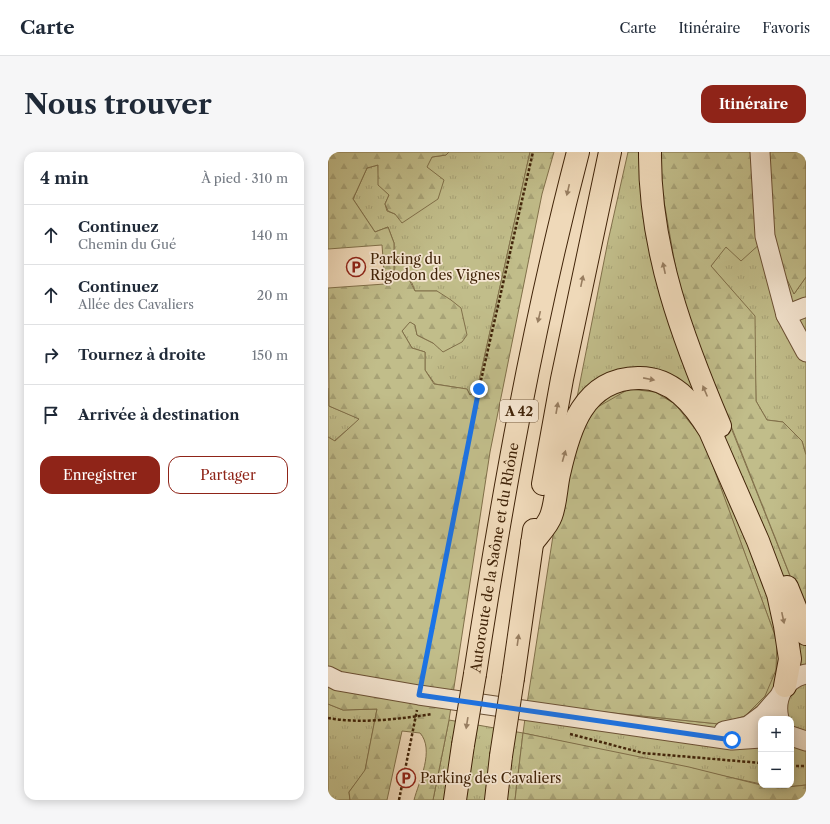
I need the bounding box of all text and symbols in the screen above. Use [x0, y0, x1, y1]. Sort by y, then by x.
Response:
text: Carte [20, 16, 75, 39]
text: Carte [620, 19, 656, 37]
text: Itinéraire [678, 19, 740, 37]
text: Favoris [762, 19, 810, 37]
button: Itinéraire [701, 85, 806, 123]
text: Nous trouver [24, 87, 212, 121]
text: 4 min [40, 168, 89, 188]
text: À pied · 310 m [201, 170, 288, 186]
one-way arrow [565, 184, 571, 196]
text: Continuez [78, 217, 159, 236]
icon: ahead [40, 224, 62, 246]
text: 140 m [251, 227, 288, 243]
text: Chemin du Gué [78, 236, 176, 252]
place label: Parking du Rigodon des Vignes [370, 250, 500, 284]
parking icon: Parking du Rigodon des Vignes [345, 256, 367, 278]
one-way arrow [660, 262, 666, 274]
one-way arrow [580, 275, 586, 287]
text: Continuez [78, 277, 159, 296]
icon: ahead [40, 284, 62, 306]
text: 20 m [257, 287, 288, 303]
text: Allée des Cavaliers [78, 296, 194, 312]
one-way arrow [536, 310, 542, 323]
icon: right [40, 344, 62, 366]
text: Tournez à droite [78, 345, 206, 364]
text: 150 m [252, 347, 288, 363]
one-way arrow [643, 376, 656, 382]
route end [470, 380, 488, 398]
one-way arrow [702, 386, 708, 397]
road number: A 42 [500, 400, 538, 422]
one-way arrow [554, 402, 560, 414]
icon: arrive [40, 404, 62, 426]
text: Arrivée à destination [78, 405, 240, 424]
street label: Autoroute de la Saône et du Rhône [466, 441, 523, 675]
one-way arrow [561, 449, 567, 461]
button: Enregistrer [40, 456, 160, 494]
button: Partager [168, 456, 288, 494]
one-way arrow [781, 611, 787, 624]
one-way arrow [515, 634, 521, 646]
map controls [758, 716, 794, 788]
button: + [758, 716, 794, 752]
one-way arrow [464, 717, 470, 729]
route start [723, 731, 741, 749]
button: − [758, 752, 794, 788]
parking icon: Parking des Cavaliers [395, 767, 417, 789]
place label: Parking des Cavaliers [420, 769, 561, 787]

